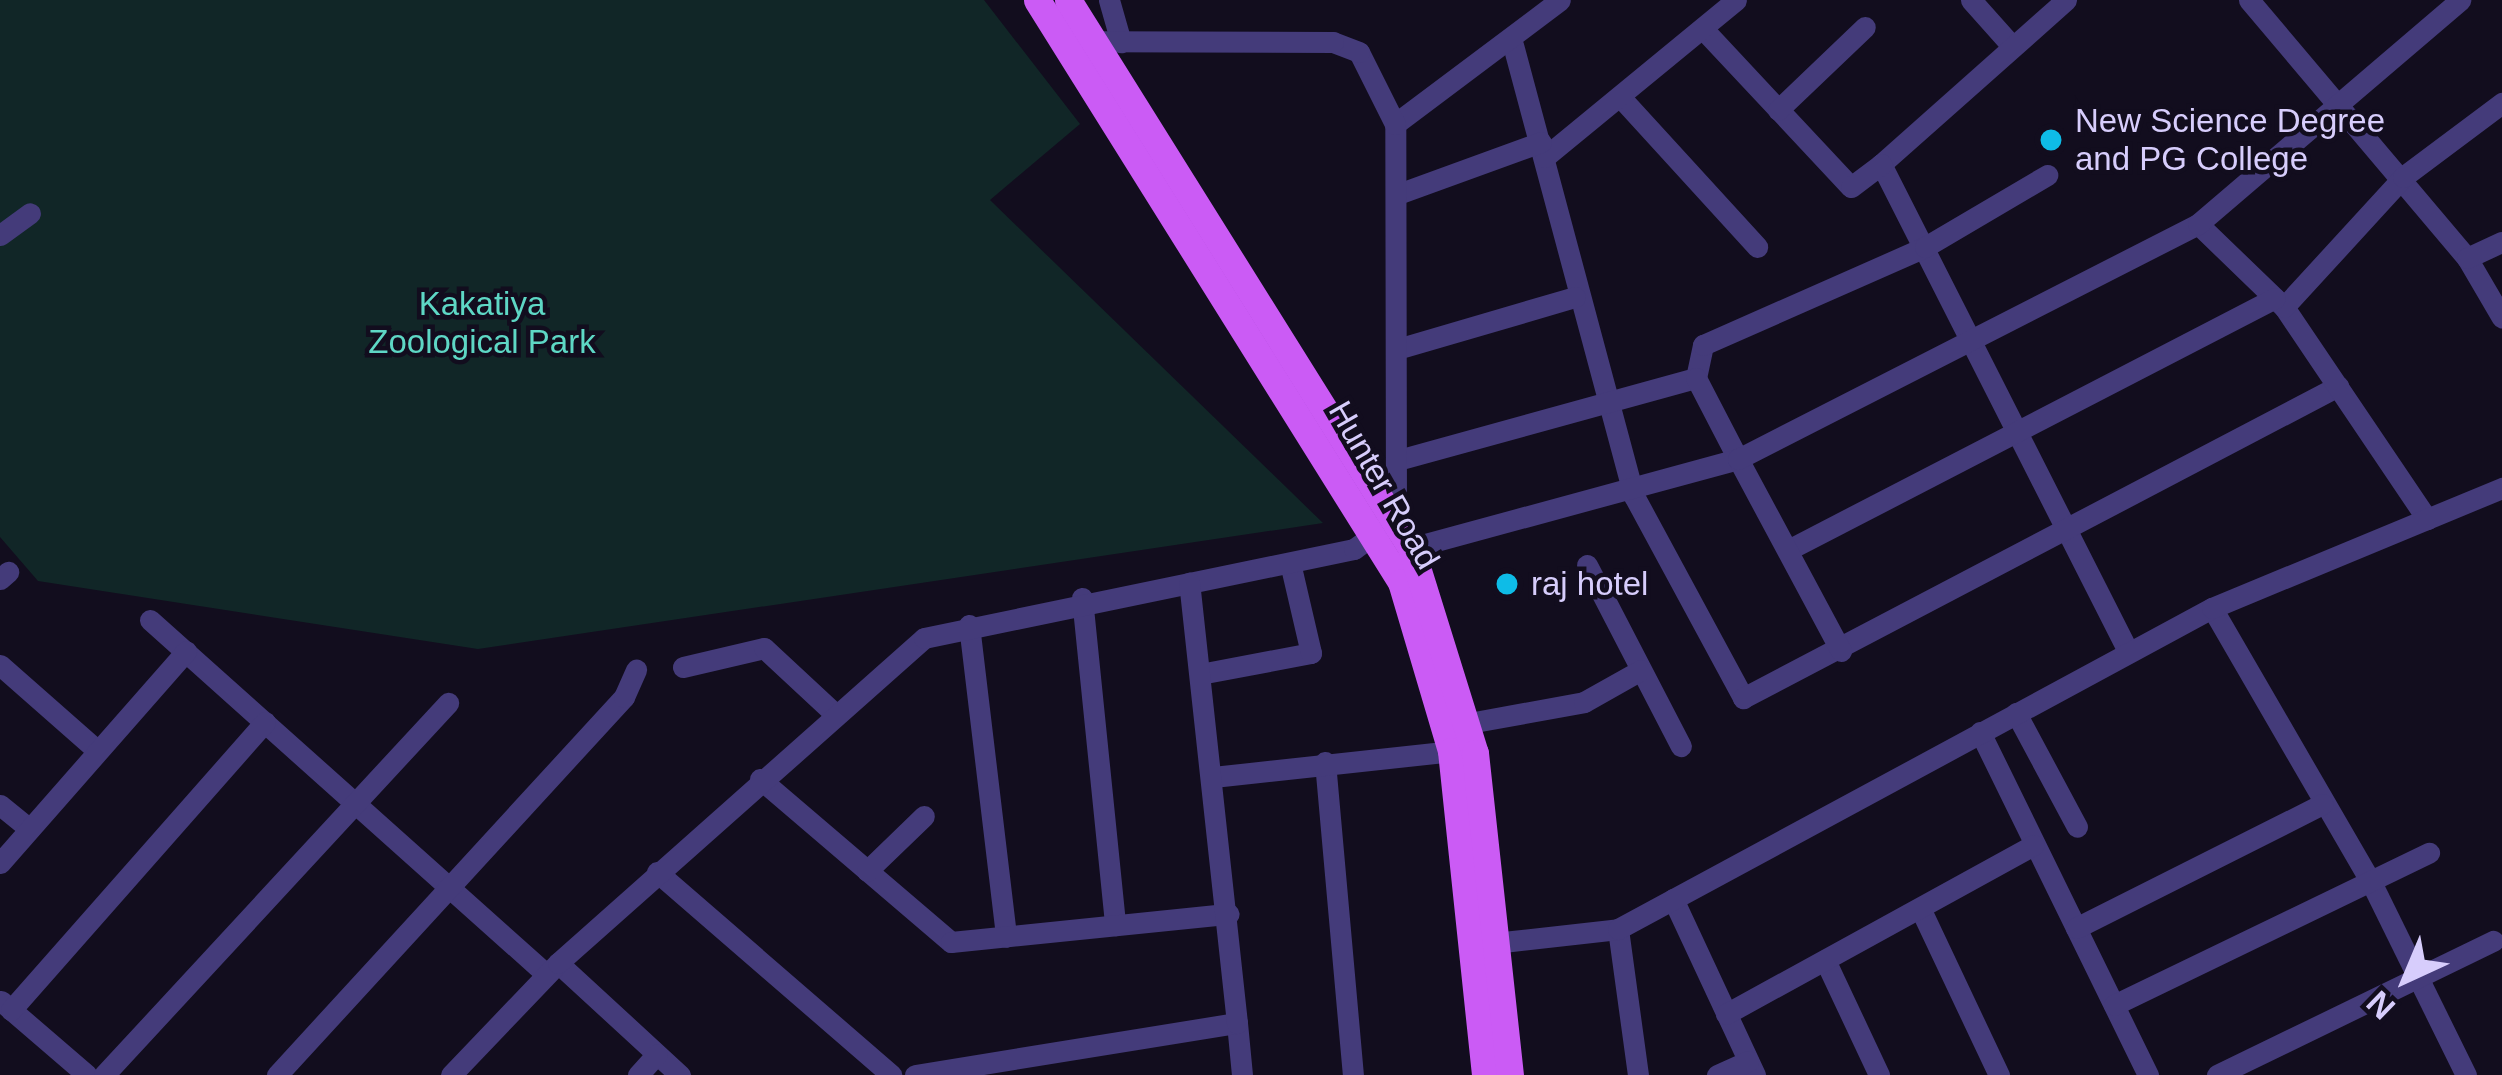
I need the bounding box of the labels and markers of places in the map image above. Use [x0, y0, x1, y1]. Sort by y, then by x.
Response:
place label: New Science Degree and PG College [2075, 101, 2385, 179]
marker: New Science Degree and PG College [2038, 127, 2064, 153]
place label: raj hotel [1531, 564, 1648, 604]
marker: raj hotel [1494, 571, 1520, 597]

